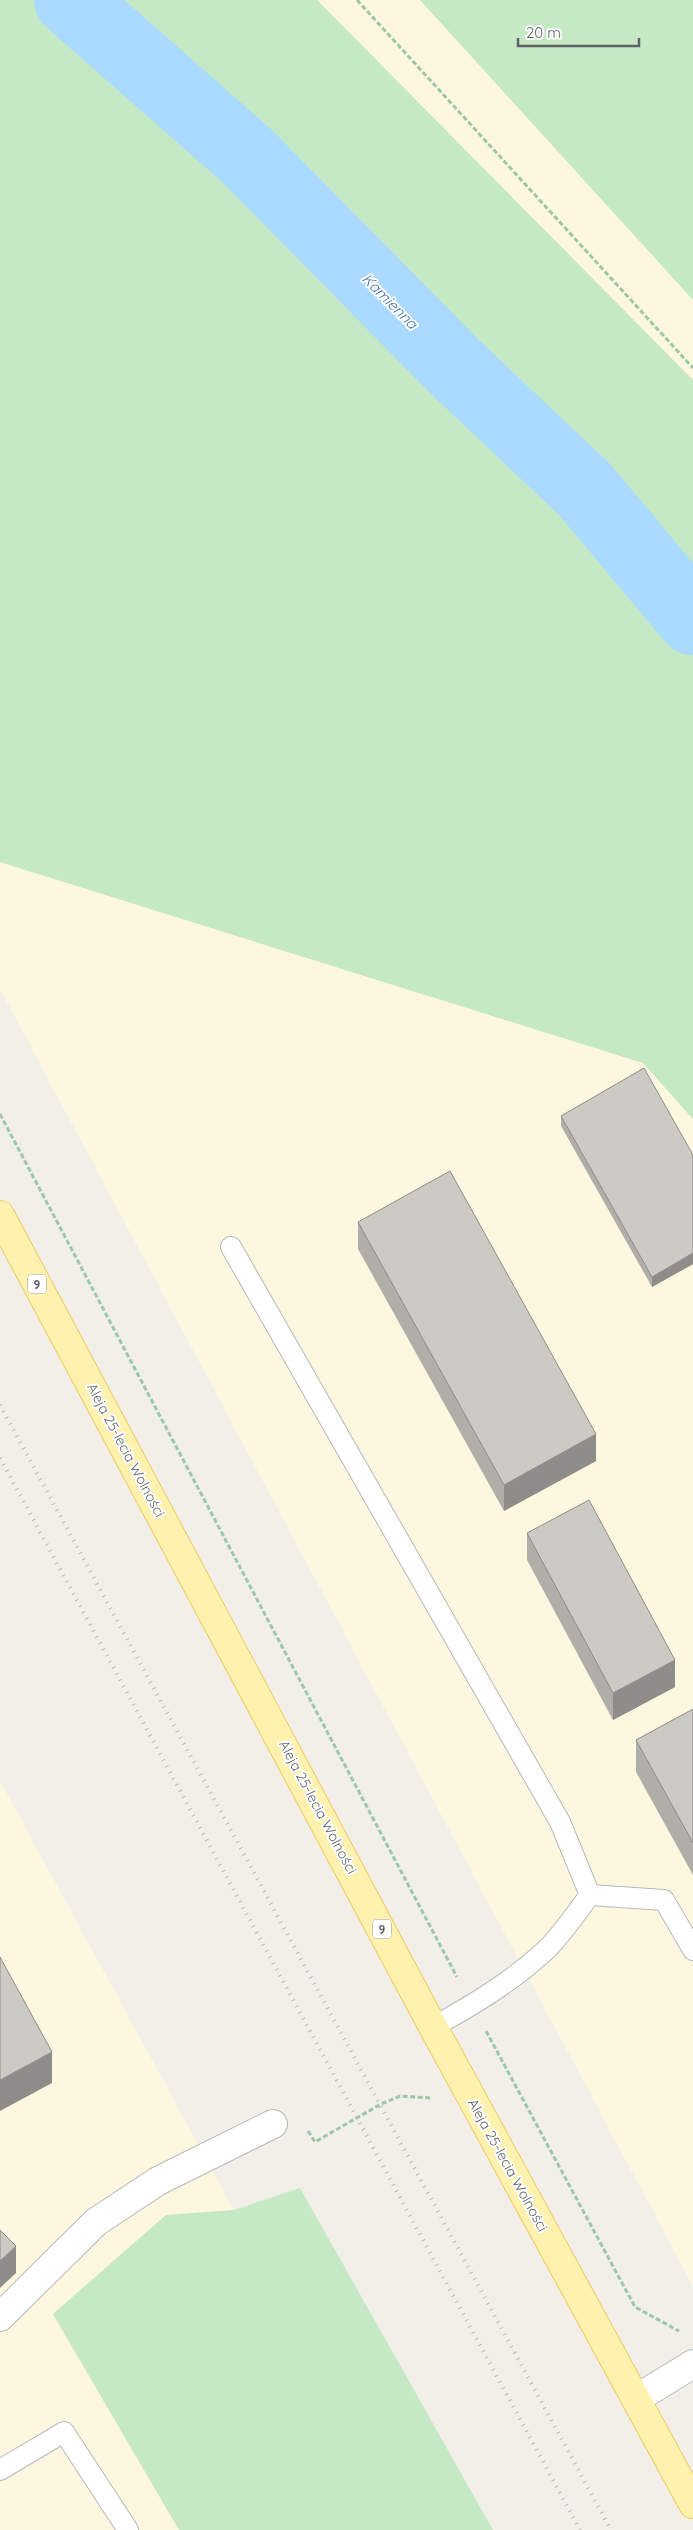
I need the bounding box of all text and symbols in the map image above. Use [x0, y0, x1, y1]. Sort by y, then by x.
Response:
scale bar [518, 15, 639, 47]
text: 20 m [526, 23, 561, 42]
water label: Kamienna [358, 269, 422, 333]
road number: 9 [28, 1274, 46, 1294]
street label: Aleja 25-lecia Wolności [83, 1380, 169, 1520]
street label: Aleja 25-lecia Wolności [275, 1737, 361, 1877]
road number: 9 [373, 1920, 391, 1938]
street label: Aleja 25-lecia Wolności [464, 2096, 552, 2234]

